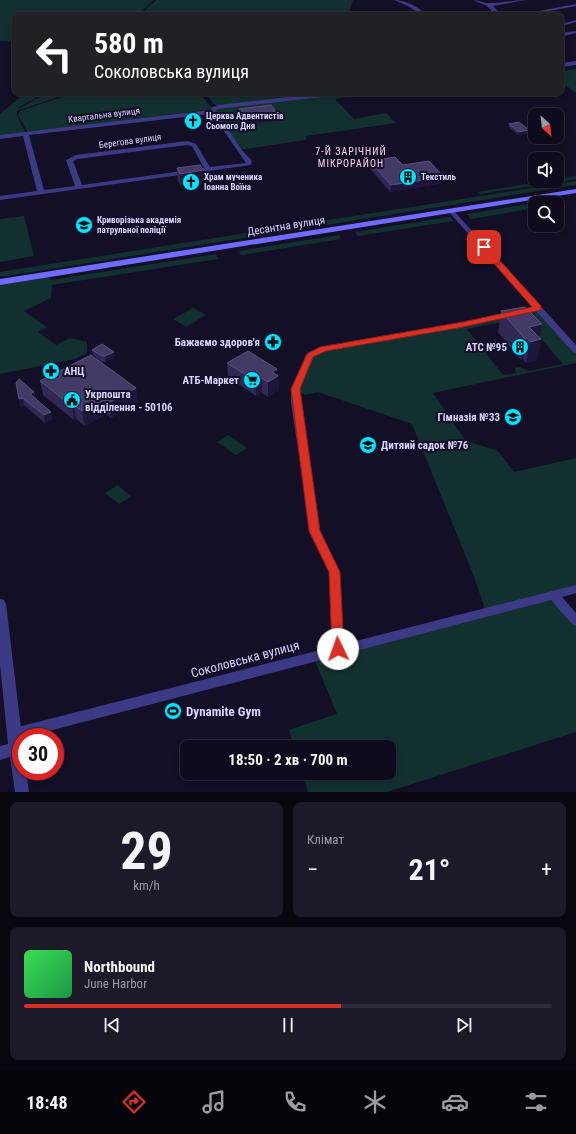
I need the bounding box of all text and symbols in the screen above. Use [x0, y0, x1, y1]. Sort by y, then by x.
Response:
text: 580 m [94, 27, 164, 60]
icon: left [28, 28, 80, 80]
text: Соколовська вулиця [94, 61, 249, 82]
street label: Квартальна вулиця [68, 106, 140, 124]
north arrow [528, 108, 564, 144]
map controls [528, 108, 564, 232]
church icon: Церква Адвентистів Сьомого Дня [183, 111, 203, 131]
place label: Церква Адвентистів Сьомого Дня [206, 111, 284, 131]
street label: Берегова вулиця [98, 132, 162, 150]
district label: 7-Й ЗАРІЧНИЙ МІКРОРАЙОН [315, 145, 387, 169]
button: sound [528, 152, 564, 188]
building icon: Текстиль [398, 167, 418, 187]
church icon: Храм мученика Іоанна Воїна [181, 172, 201, 192]
place label: Храм мученика Іоанна Воїна [204, 172, 262, 192]
place label: Текстиль [421, 172, 456, 182]
button: search [528, 196, 564, 232]
street label: Десантна вулиця [246, 213, 326, 239]
school or university icon: Криворізька академія патрульної поліції [74, 215, 94, 235]
place label: Криворізька академія патрульної поліції [97, 215, 181, 235]
pin [467, 230, 501, 264]
icon: arrive [473, 236, 495, 258]
pharmacy icon: Бажаємо здоров'я [263, 332, 283, 352]
place label: Бажаємо здоров'я [175, 336, 260, 349]
building icon: АТС №95 [510, 337, 530, 357]
place label: АТС №95 [466, 341, 507, 354]
pharmacy icon: АНЦ [41, 361, 61, 381]
place label: АНЦ [64, 365, 85, 378]
supermarket icon: АТБ-Маркет [242, 370, 262, 390]
place label: АТБ-Маркет [183, 374, 239, 387]
place label: Укрпошта відділення - 50106 [85, 388, 173, 414]
public building icon: Укрпошта відділення - 50106 [62, 390, 82, 410]
school or university icon: Гімназія №33 [503, 407, 523, 427]
place label: Гімназія №33 [437, 411, 500, 424]
school or university icon: Дитяий садок №76 [358, 435, 378, 455]
place label: Дитяий садок №76 [381, 439, 469, 452]
position arrow [317, 628, 359, 670]
street label: Соколовська вулиця [189, 637, 301, 681]
sports icon: Dynamite Gym [163, 701, 183, 721]
place label: Dynamite Gym [186, 704, 261, 719]
speed limit sign: 30 [12, 728, 64, 780]
text: 18:50 · 2 хв · 700 m [228, 751, 348, 769]
text: 29 [120, 821, 173, 882]
text: Клімат [307, 832, 344, 847]
text: 21° [409, 852, 451, 887]
text: − [307, 857, 318, 882]
text: + [541, 857, 552, 882]
text: km/h [133, 878, 160, 893]
text: Northbound [84, 958, 155, 976]
text: June Harbor [84, 976, 147, 991]
icon: previous [101, 1014, 123, 1036]
icon: pause [277, 1014, 299, 1036]
icon: next [453, 1014, 475, 1036]
icon: directions [120, 1088, 148, 1116]
icon: music [200, 1088, 228, 1116]
icon: phone [281, 1088, 309, 1116]
icon: climate [361, 1088, 389, 1116]
icon: car [441, 1088, 469, 1116]
icon: filters [522, 1088, 550, 1116]
text: 18:48 [26, 1092, 68, 1113]

